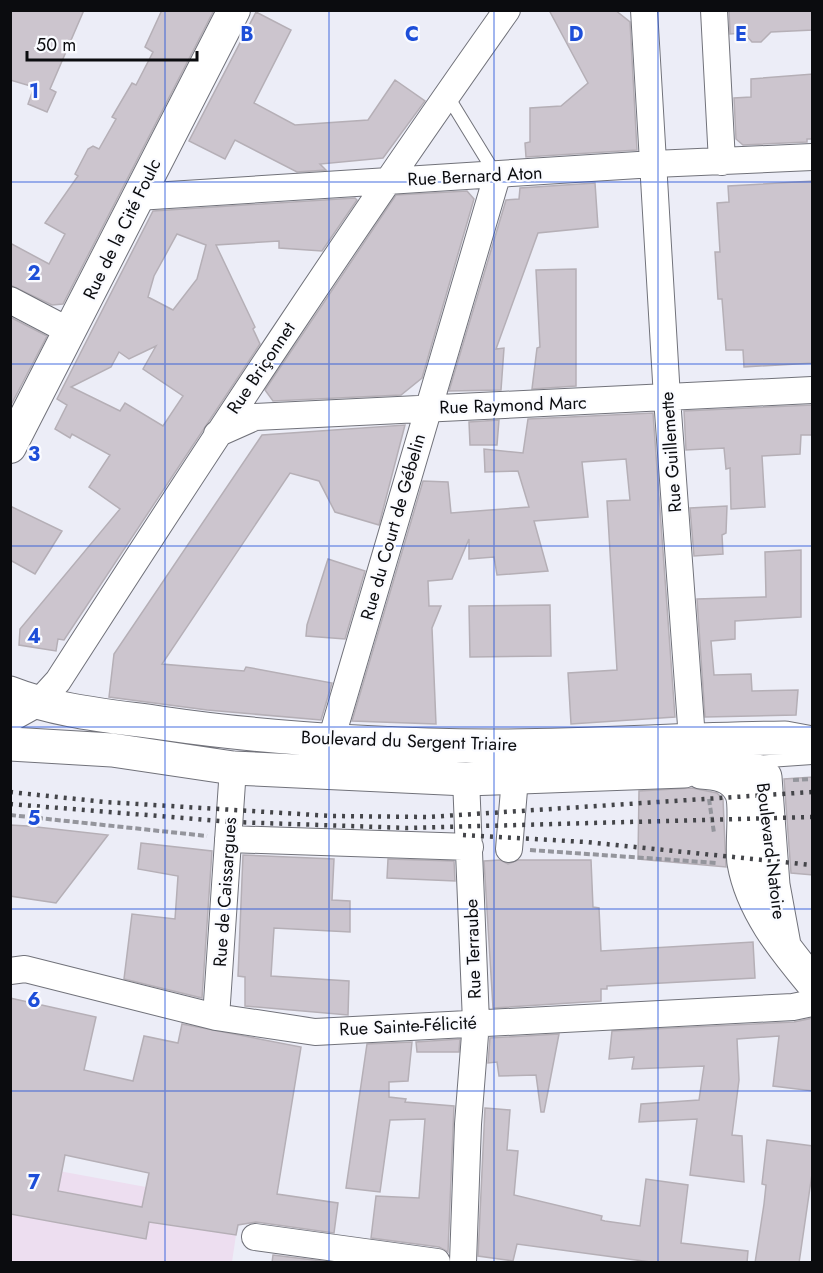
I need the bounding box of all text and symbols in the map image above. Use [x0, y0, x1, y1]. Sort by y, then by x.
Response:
text: B [240, 20, 254, 49]
text: C [405, 20, 419, 49]
text: D [569, 20, 583, 49]
text: E [735, 20, 747, 49]
scale bar [27, 24, 196, 62]
text: 50 m [36, 32, 76, 58]
text: 1 [29, 77, 39, 106]
street label: Rue de la Cité Foulc [77, 154, 167, 304]
street label: Rue Bernard Aton [407, 159, 543, 193]
text: 2 [27, 259, 41, 288]
street label: Rue Briçonnet [221, 316, 302, 419]
street label: Rue Raymond Marc [439, 389, 587, 421]
street label: Rue Guillemette [654, 391, 688, 513]
street label: Rue du Court de Gébelin [354, 431, 432, 623]
text: 3 [28, 440, 40, 469]
text: 4 [27, 622, 41, 651]
street label: Boulevard du Sergent Triaire [301, 724, 517, 758]
street label: Boulevard Natoire [750, 781, 792, 921]
text: 5 [28, 804, 41, 833]
street label: Rue de Caissargues [207, 816, 243, 968]
street label: Rue Terraube [458, 899, 488, 999]
text: 6 [27, 986, 41, 1015]
street label: Rue Sainte-Félicité [339, 1009, 477, 1043]
text: 7 [28, 1168, 41, 1197]

